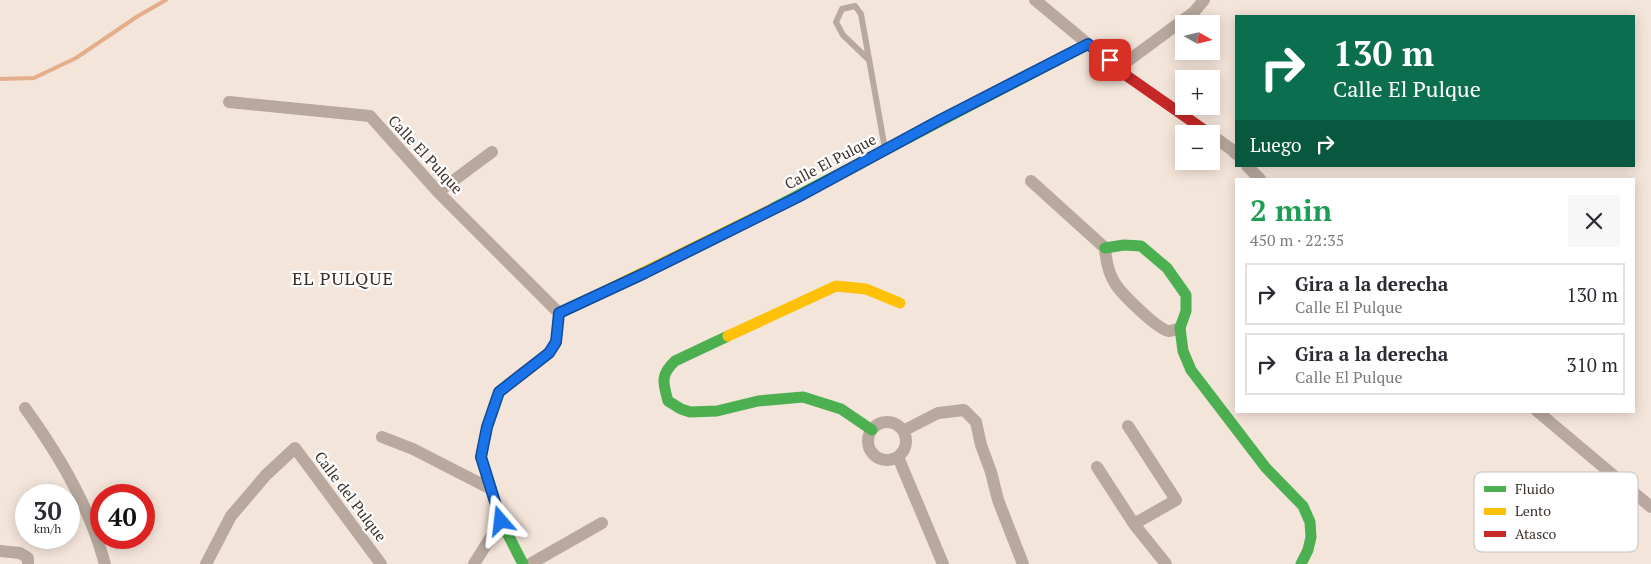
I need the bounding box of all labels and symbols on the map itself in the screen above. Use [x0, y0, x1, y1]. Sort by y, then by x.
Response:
north arrow [1175, 15, 1220, 60]
pin [1089, 39, 1131, 81]
street label: Calle El Pulque [384, 110, 468, 198]
street label: Calle El Pulque [781, 129, 879, 193]
district label: EL PULQUE [292, 266, 394, 290]
street label: Calle del Pulque [311, 447, 391, 545]
legend [1474, 472, 1638, 552]
text: Fluido [1515, 479, 1555, 498]
speed limit sign: 40 [90, 484, 155, 549]
position arrow [474, 494, 526, 546]
text: Lento [1515, 501, 1551, 520]
text: Atasco [1515, 524, 1556, 543]

